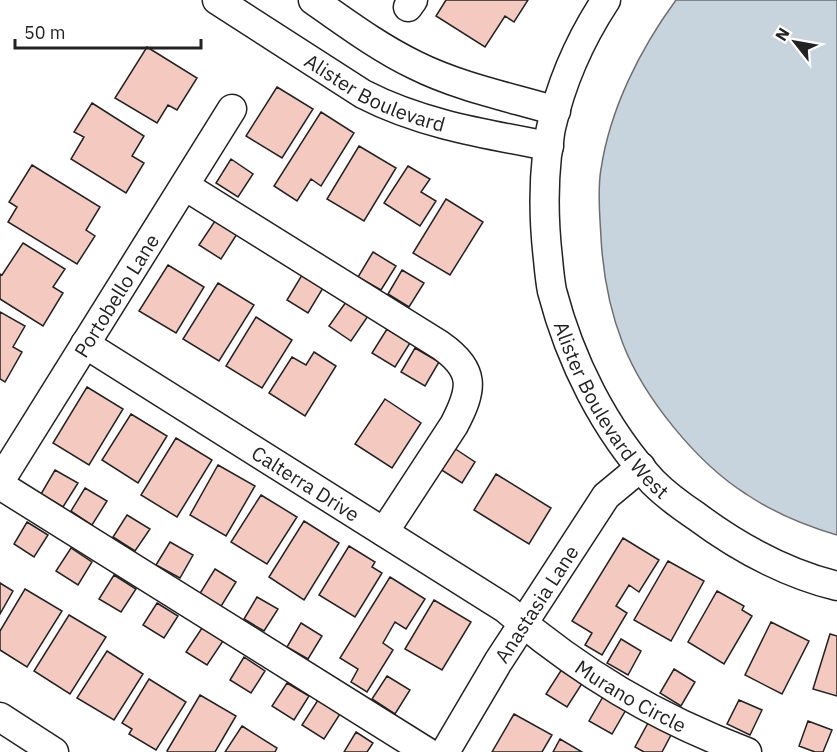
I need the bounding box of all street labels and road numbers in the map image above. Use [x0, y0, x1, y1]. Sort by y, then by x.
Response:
street label: Alister Boulevard [300, 47, 448, 137]
street label: Portobello Lane [67, 228, 165, 362]
street label: Alister Boulevard West [548, 317, 675, 504]
street label: Calterra Drive [247, 439, 365, 527]
street label: Anastasia Lane [488, 540, 584, 668]
street label: Murano Circle [570, 653, 691, 738]

